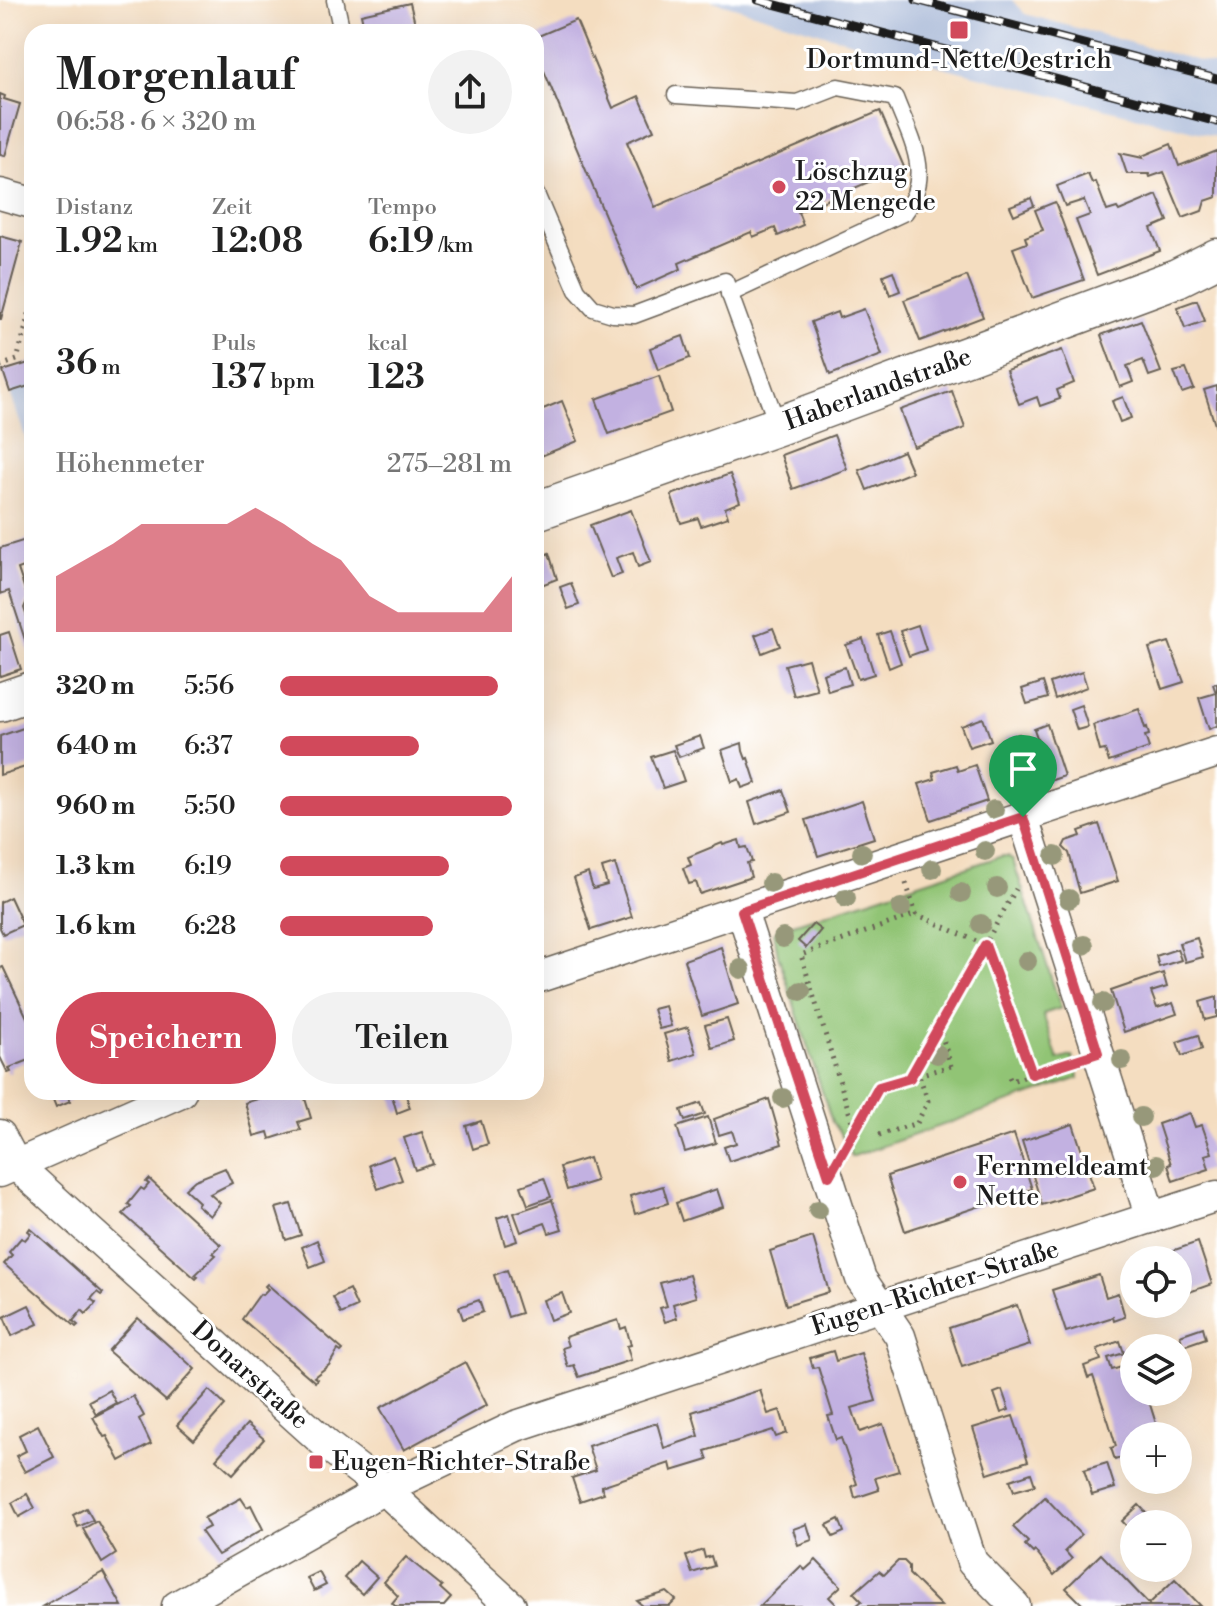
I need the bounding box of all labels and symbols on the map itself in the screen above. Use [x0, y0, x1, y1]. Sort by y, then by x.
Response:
marker: Dortmund-Nette/Oestrich [948, 19, 970, 41]
place label: Dortmund-Nette/Oestrich [806, 44, 1112, 76]
place label: Löschzug 22 Mengede [795, 156, 936, 218]
marker: Löschzug 22 Mengede [770, 178, 788, 196]
street label: Haberlandstraße [780, 340, 976, 438]
pin [989, 735, 1057, 817]
place label: Fernmeldeamt Nette [976, 1151, 1148, 1213]
marker: Fernmeldeamt Nette [951, 1173, 969, 1191]
street label: Eugen-Richter-Straße [807, 1233, 1063, 1343]
street label: Donarstraße [184, 1314, 316, 1436]
place label: Eugen-Richter-Straße [332, 1446, 591, 1478]
marker: Eugen-Richter-Straße [307, 1453, 325, 1471]

